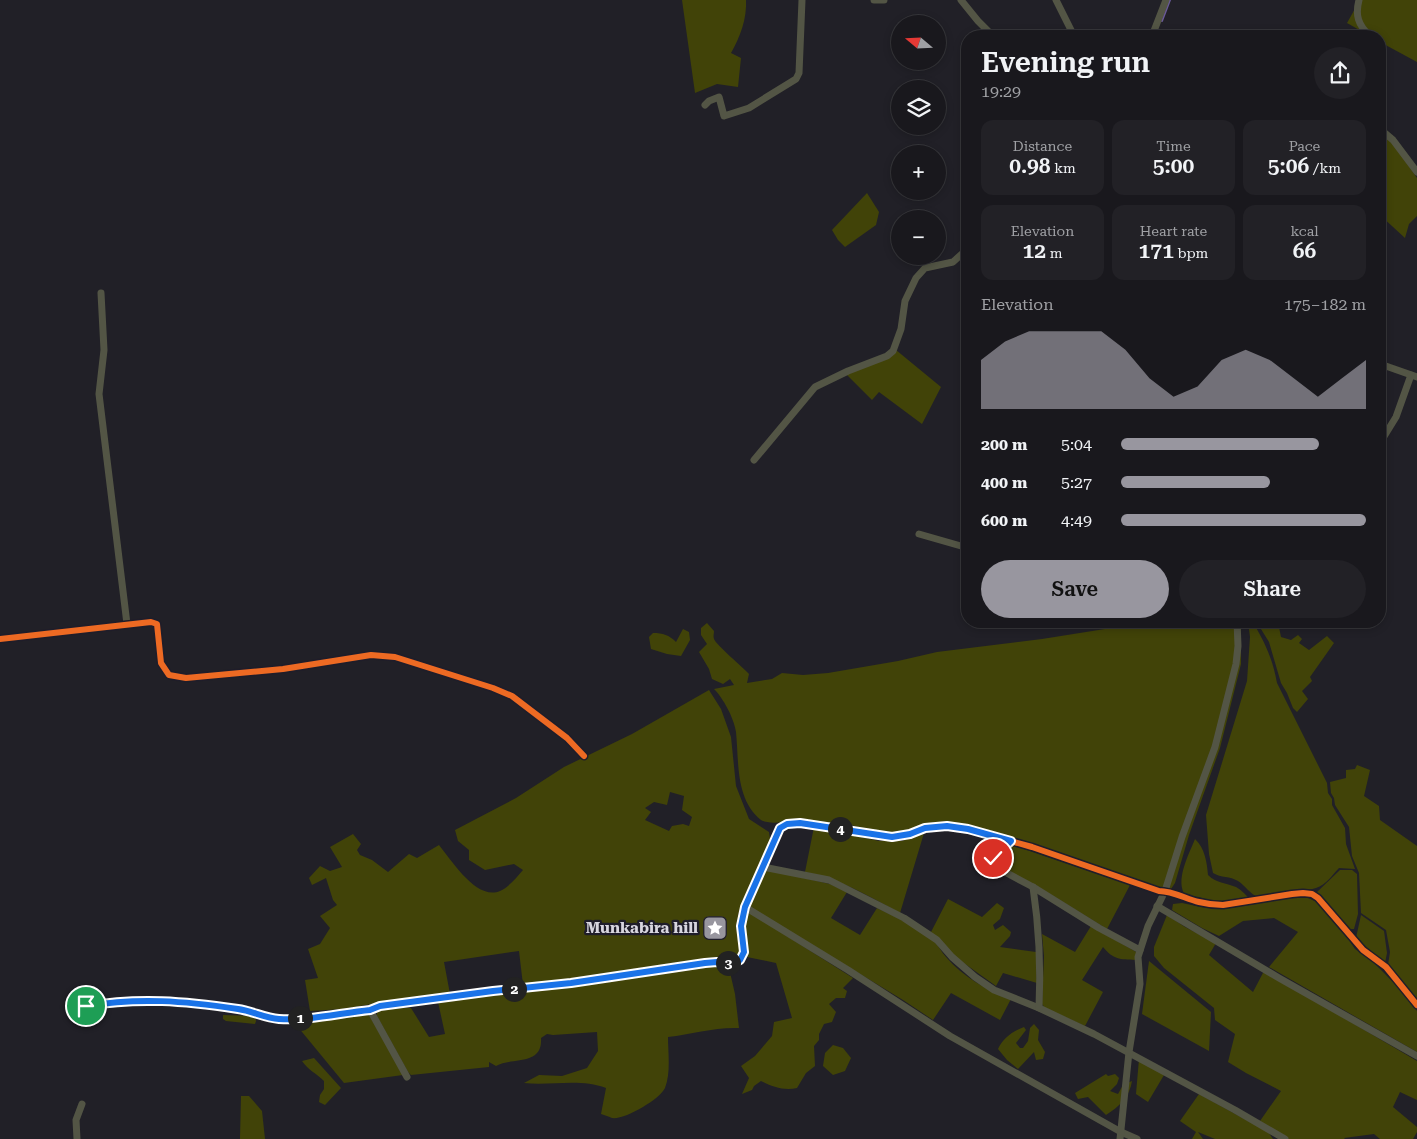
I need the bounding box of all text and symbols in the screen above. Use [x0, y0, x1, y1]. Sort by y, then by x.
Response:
north arrow [891, 15, 946, 70]
map controls [891, 15, 946, 265]
text: Evening run [981, 46, 1150, 79]
button: share [1314, 47, 1366, 99]
button: layers [891, 80, 946, 135]
text: 19:29 [981, 82, 1021, 101]
text: Distance [1013, 138, 1072, 154]
text: Time [1156, 138, 1191, 154]
text: Pace [1289, 138, 1320, 154]
button: + [891, 145, 946, 200]
text: 0.98 [1009, 154, 1051, 178]
text: 5:00 [1153, 154, 1194, 178]
text: 5:06 [1268, 154, 1309, 178]
text: km [1051, 160, 1076, 176]
text: /km [1309, 160, 1341, 176]
button: − [891, 210, 946, 265]
text: Elevation [1011, 223, 1074, 239]
text: Heart rate [1140, 223, 1207, 239]
text: kcal [1290, 223, 1319, 239]
text: 12 [1023, 239, 1046, 263]
text: 171 [1139, 239, 1174, 263]
text: 66 [1293, 239, 1316, 263]
text: m [1046, 245, 1062, 261]
text: bpm [1174, 245, 1208, 261]
text: Elevation [981, 295, 1054, 314]
text: 175–182 m [1284, 295, 1366, 314]
text: 200 m [981, 435, 1027, 454]
text: 5:04 [1061, 435, 1092, 454]
text: 400 m [981, 473, 1027, 492]
text: 5:27 [1061, 473, 1092, 492]
text: 600 m [981, 511, 1027, 530]
text: 4:49 [1061, 511, 1092, 530]
button: Save [981, 560, 1169, 618]
button: Share [1179, 560, 1366, 618]
pin: 4 [828, 816, 852, 842]
text: 4 [837, 821, 844, 837]
pin [972, 837, 1014, 879]
icon: check [979, 844, 1007, 872]
place icon: Munkabira hill [702, 915, 728, 941]
place label: Munkabira hill [586, 919, 698, 937]
pin: 3 [716, 950, 740, 976]
text: 3 [725, 955, 732, 971]
pin: 2 [502, 976, 526, 1002]
text: 2 [511, 981, 518, 997]
pin [65, 985, 107, 1027]
icon: arrive [72, 992, 100, 1020]
pin: 1 [288, 1006, 312, 1030]
text: 1 [297, 1010, 304, 1026]

